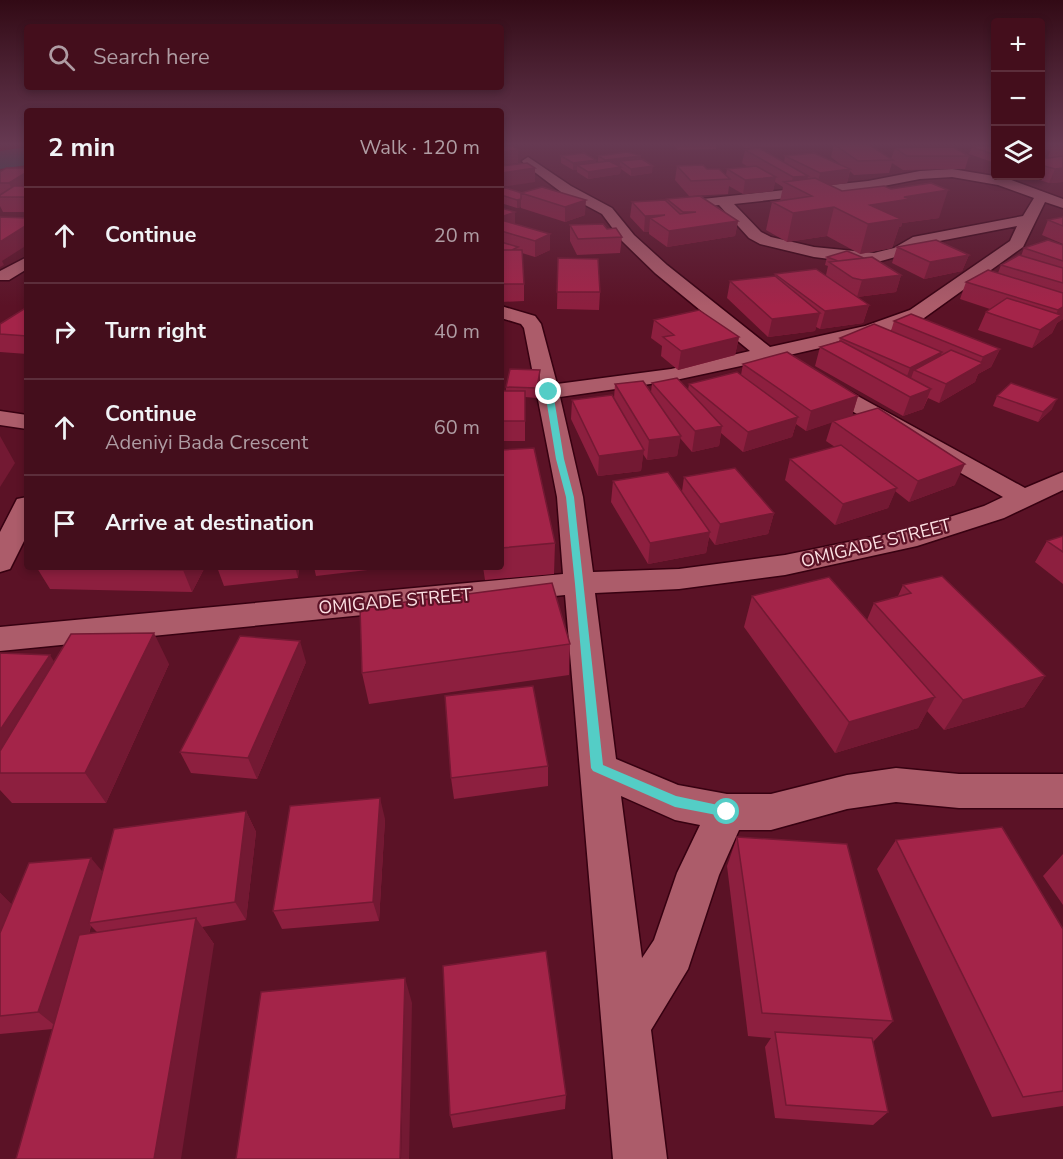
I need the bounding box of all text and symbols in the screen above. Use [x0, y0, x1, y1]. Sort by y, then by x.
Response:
map controls [991, 18, 1045, 180]
button: + [991, 18, 1045, 72]
search box [24, 24, 504, 90]
icon: search [45, 41, 78, 74]
text: Search here [93, 42, 210, 72]
button: − [991, 72, 1045, 126]
button: layers [991, 126, 1045, 180]
text: 2 min [48, 130, 115, 165]
text: Walk · 120 m [360, 134, 480, 161]
icon: ahead [48, 219, 81, 252]
text: Continue [105, 220, 196, 250]
text: 20 m [434, 222, 480, 249]
icon: right [48, 315, 81, 348]
text: Turn right [105, 316, 206, 346]
text: 40 m [434, 318, 480, 345]
route end [535, 378, 561, 404]
text: Continue [105, 399, 196, 429]
icon: ahead [48, 411, 81, 444]
text: 60 m [434, 414, 480, 441]
text: Adeniyi Bada Crescent [105, 429, 308, 456]
icon: arrive [48, 507, 81, 540]
text: Arrive at destination [105, 508, 314, 538]
street label: OMIGADE STREET [799, 513, 954, 573]
street label: OMIGADE STREET [317, 582, 473, 620]
route start [713, 798, 739, 824]

